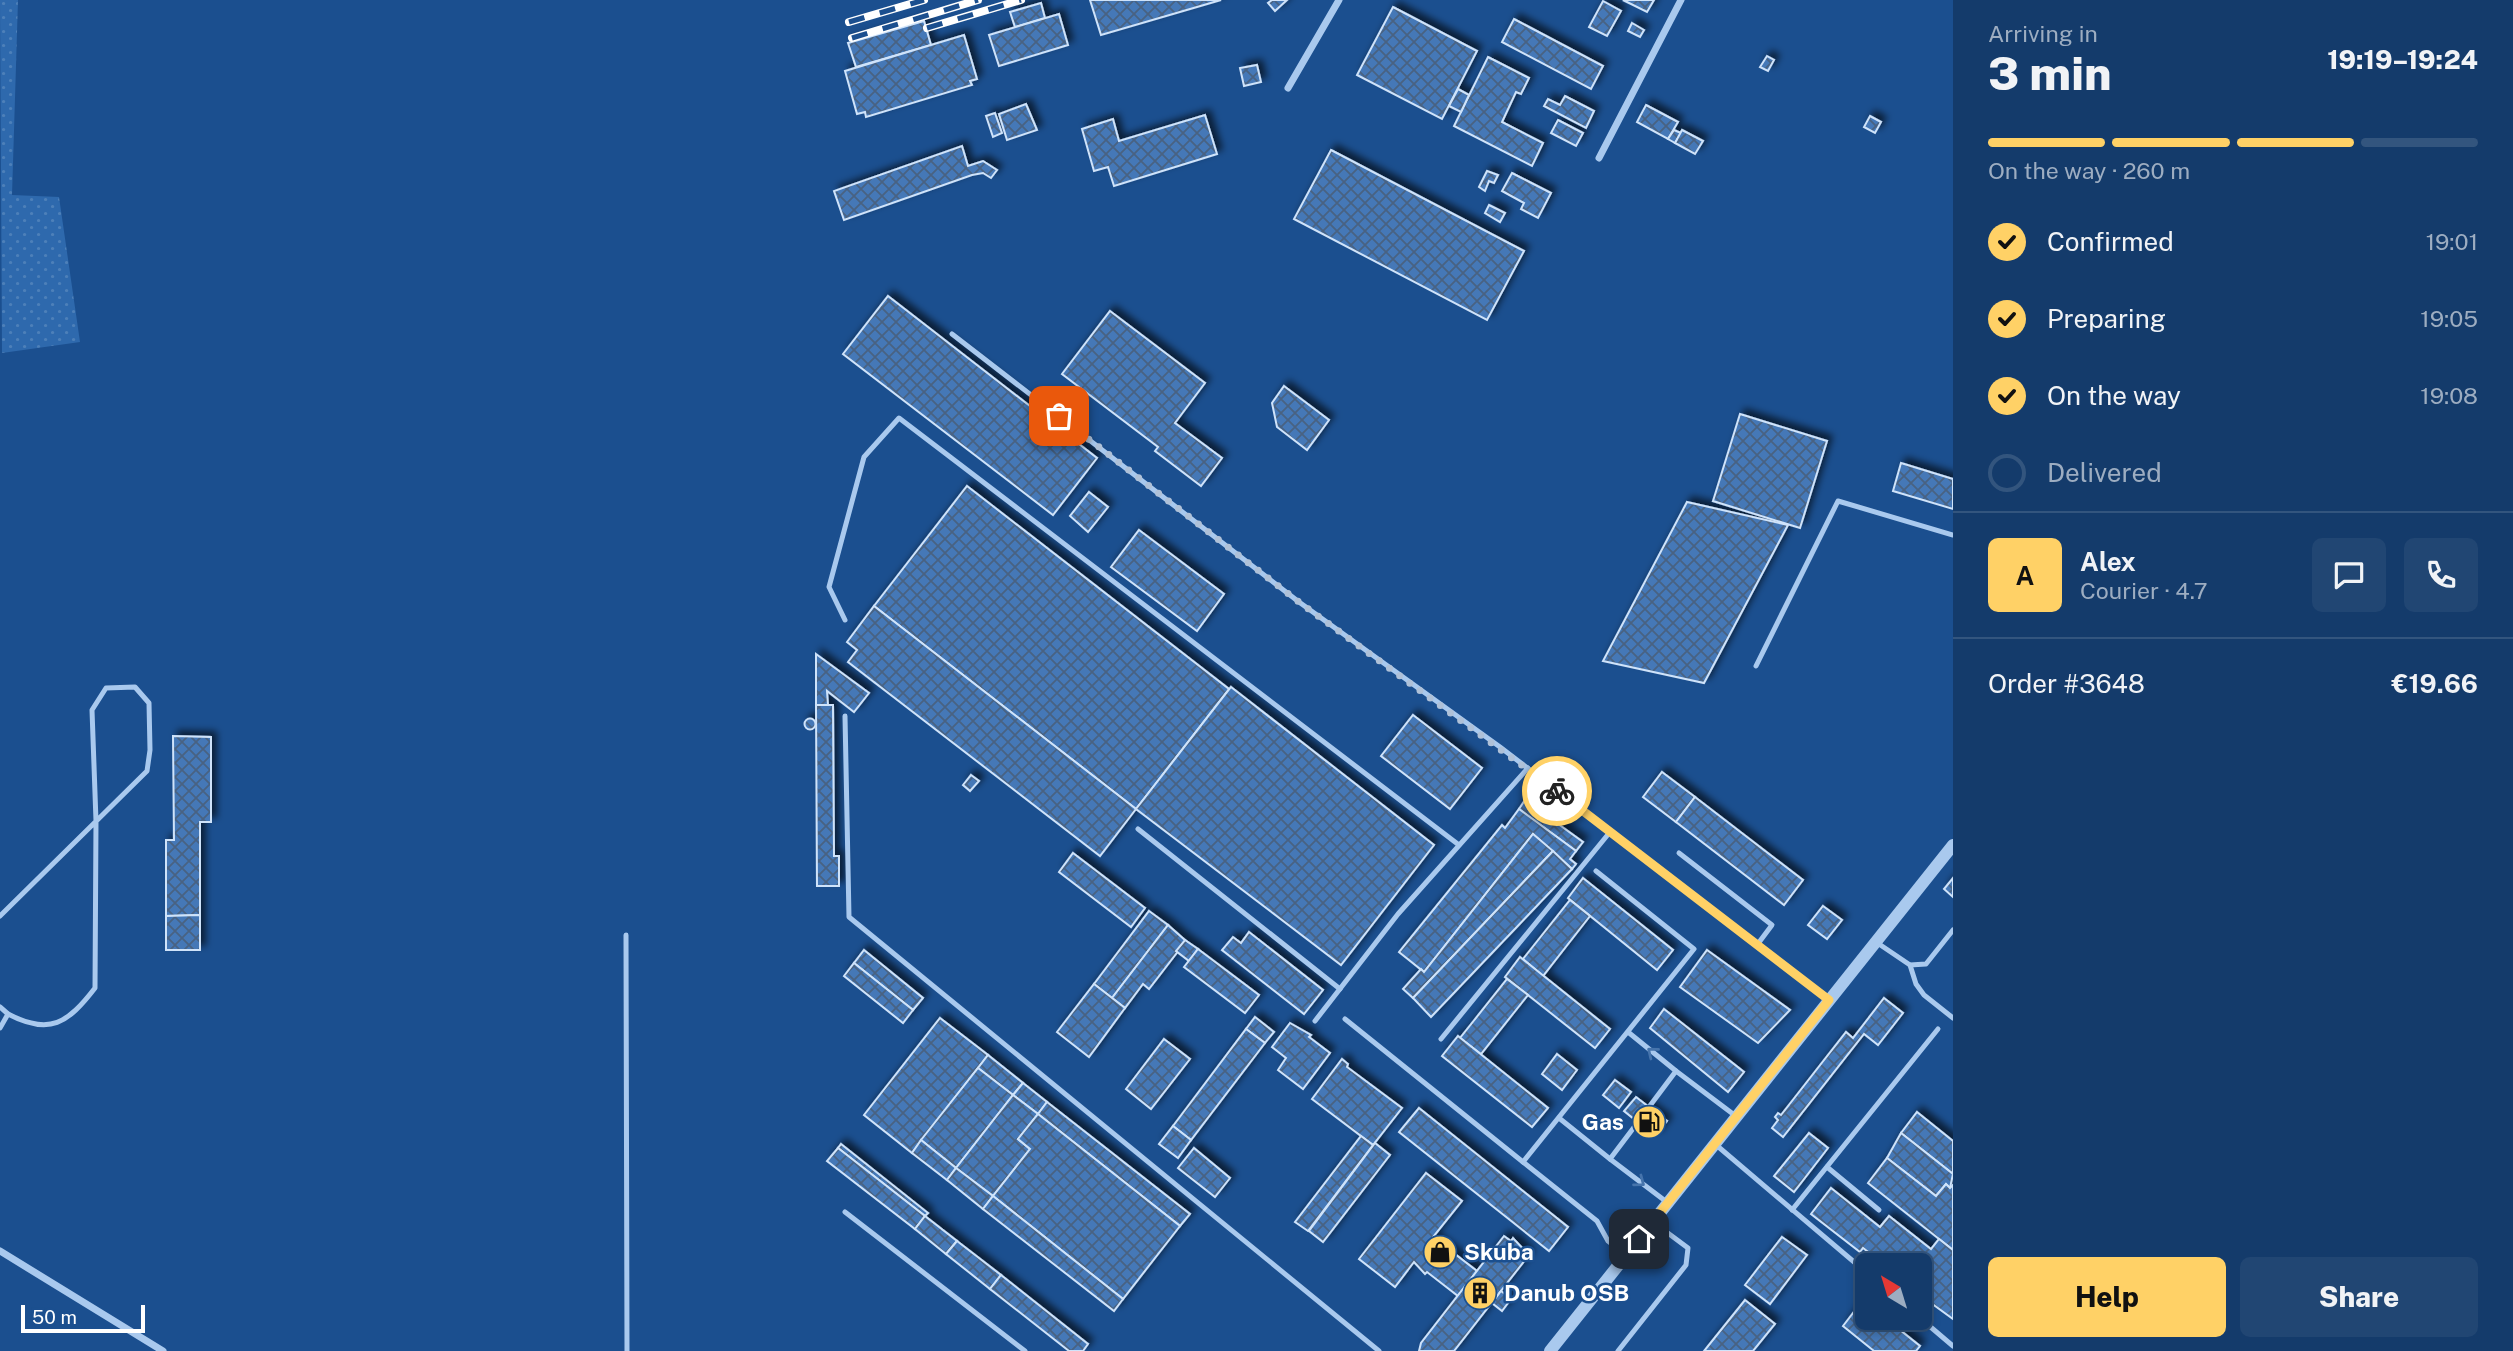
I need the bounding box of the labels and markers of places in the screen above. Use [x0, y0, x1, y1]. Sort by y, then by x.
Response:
pin [1029, 386, 1089, 446]
fuel station icon: Gas [1630, 1103, 1668, 1141]
place label: Gas [1582, 1108, 1624, 1135]
pin [1609, 1209, 1669, 1269]
shop icon: Skuba [1421, 1233, 1459, 1271]
place label: Skuba [1464, 1238, 1534, 1265]
building icon: Danub OSB [1461, 1274, 1499, 1312]
place label: Danub OSB [1504, 1279, 1629, 1306]

